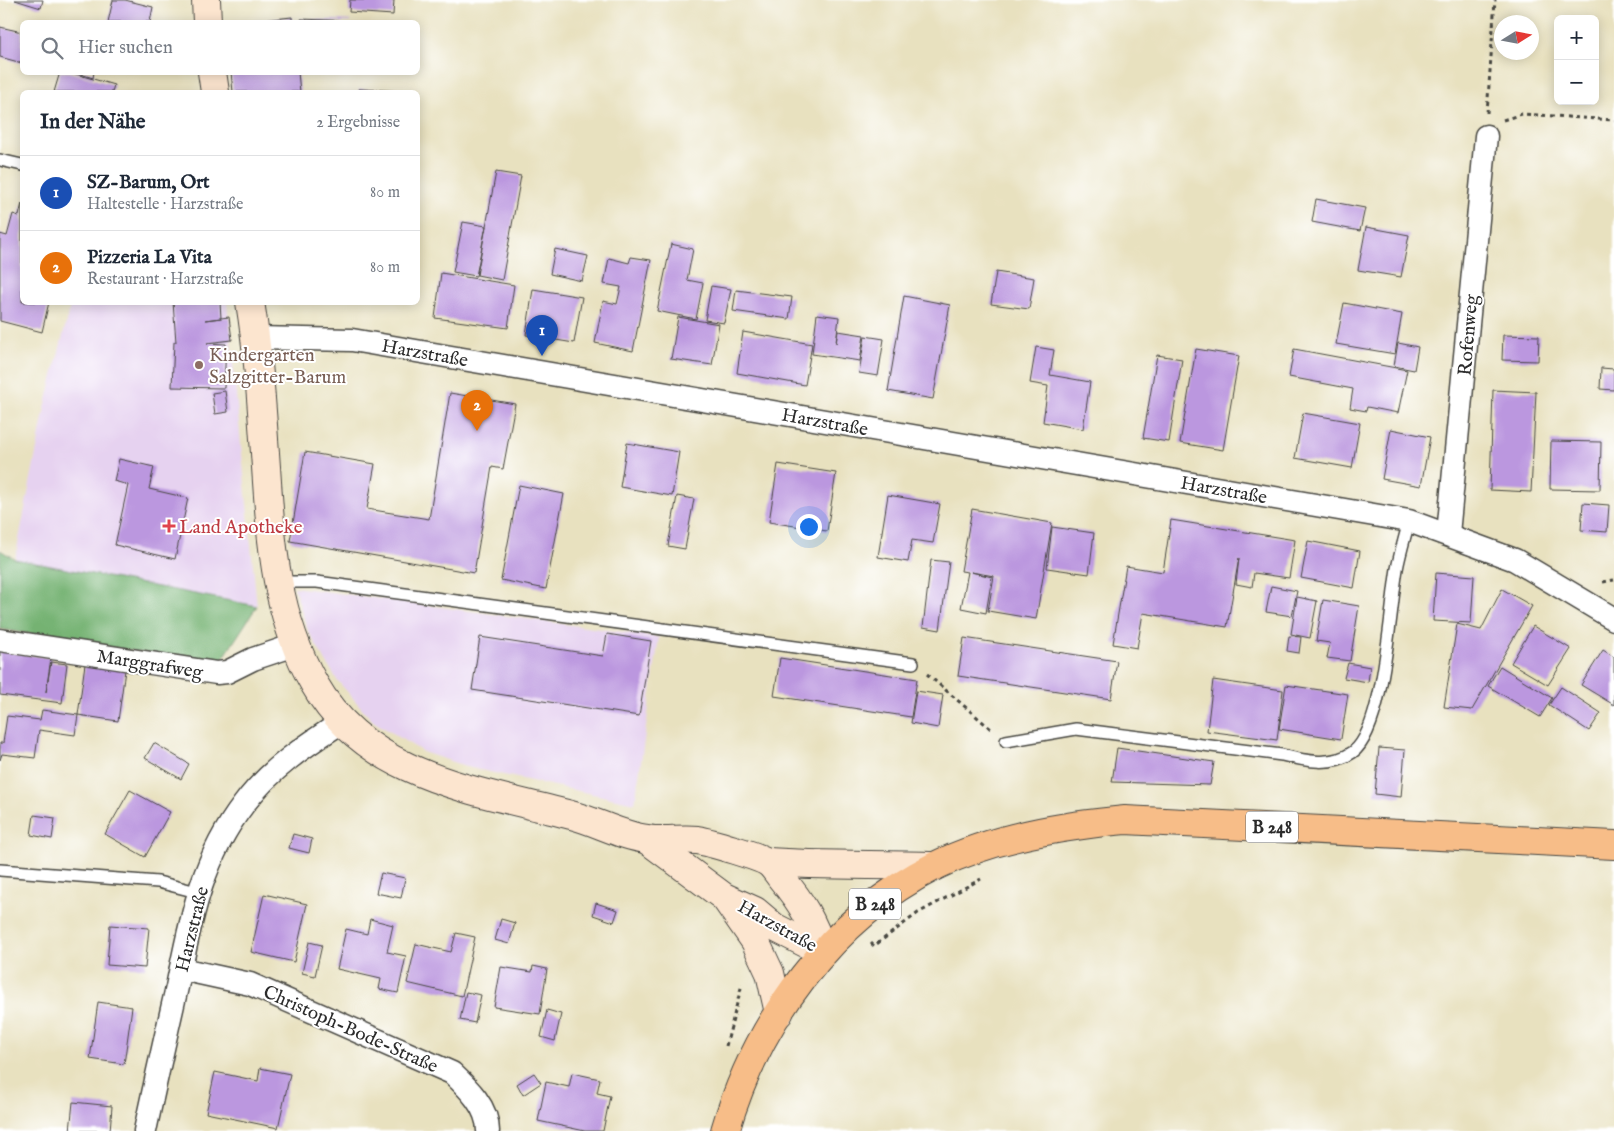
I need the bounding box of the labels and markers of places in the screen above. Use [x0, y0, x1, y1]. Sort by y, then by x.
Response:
pin: 1 [526, 315, 558, 356]
place label: Kindergarten Salzgitter-Barum [209, 344, 346, 390]
marker: Kindergarten Salzgitter-Barum [193, 359, 205, 371]
pin: 2 [461, 390, 493, 431]
place label: Land Apotheke [179, 516, 303, 540]
marker: Land Apotheke [163, 520, 175, 532]

